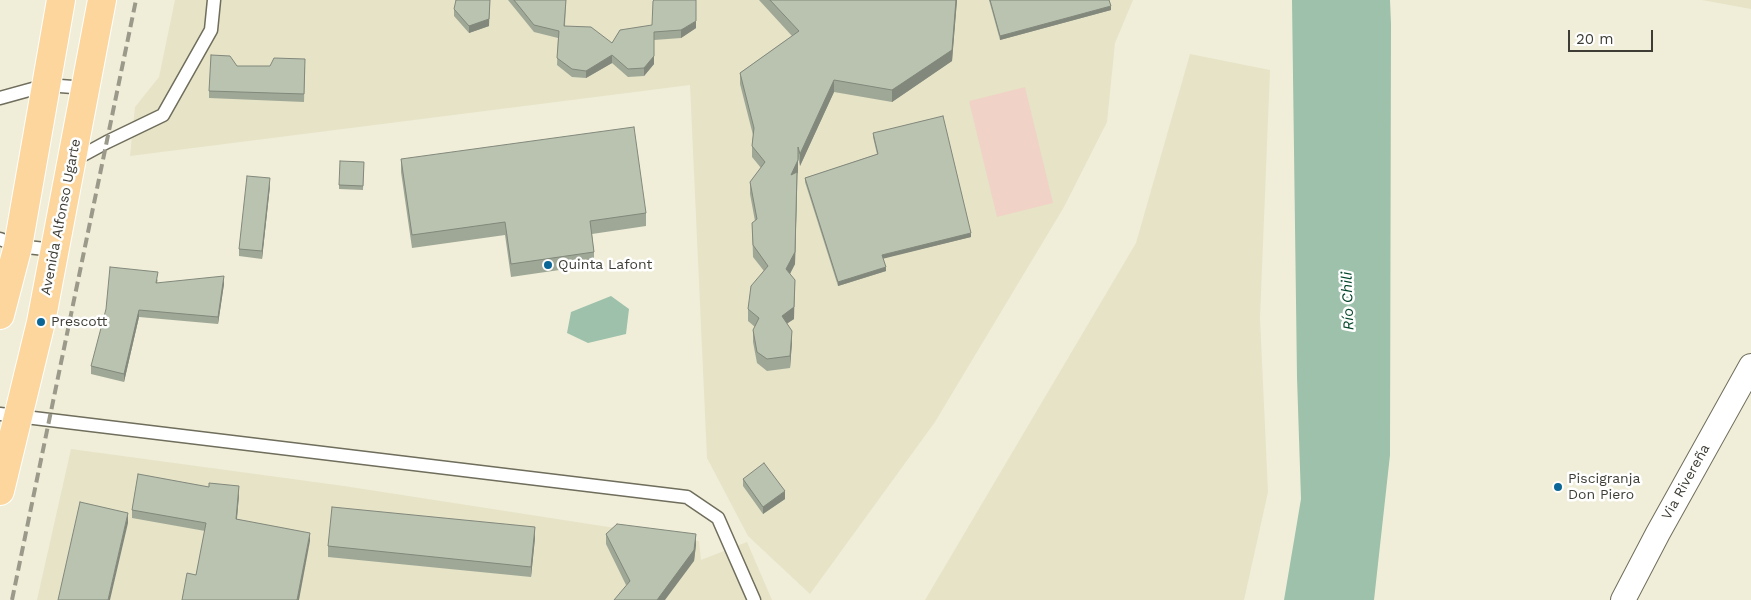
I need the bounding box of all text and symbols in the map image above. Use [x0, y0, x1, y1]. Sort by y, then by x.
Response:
scale bar [1571, 20, 1656, 52]
text: 20 m [1576, 30, 1614, 48]
street label: Avenida Alfonso Ugarte [38, 137, 84, 297]
place label: Quinta Lafont [558, 257, 652, 273]
marker: Quinta Lafont [542, 259, 554, 271]
water label: Río Chili [1338, 271, 1358, 331]
place label: Prescott [51, 314, 107, 330]
marker: Prescott [35, 316, 47, 328]
street label: Via Rivereña [1658, 441, 1714, 523]
place label: Piscigranja Don Piero [1568, 471, 1640, 504]
marker: Piscigranja Don Piero [1552, 481, 1564, 493]

